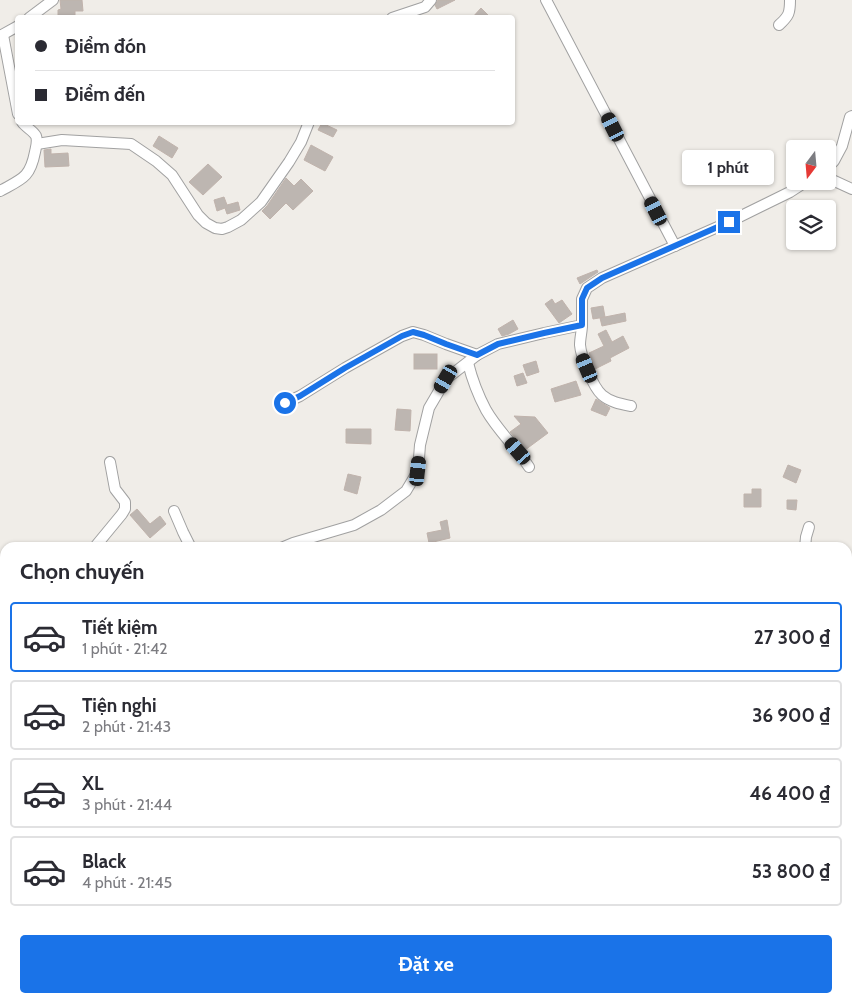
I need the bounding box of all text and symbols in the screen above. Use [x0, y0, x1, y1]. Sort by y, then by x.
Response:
text: Điểm đón [65, 35, 146, 58]
text: Điểm đến [65, 83, 145, 106]
car [599, 110, 626, 144]
north arrow [786, 140, 836, 190]
map controls [786, 140, 836, 250]
callout: 1 phút [683, 150, 775, 184]
text: 1 phút [707, 158, 749, 177]
car [642, 194, 669, 228]
button: layers [786, 200, 836, 250]
route end [718, 211, 740, 233]
car [574, 351, 599, 385]
car [432, 362, 459, 396]
route start [274, 392, 296, 414]
car [502, 435, 533, 467]
car [408, 455, 427, 487]
text: Chọn chuyến [20, 558, 144, 585]
icon: car [22, 615, 67, 660]
text: Tiết kiệm [82, 616, 158, 639]
text: 27 300 ₫ [754, 626, 830, 649]
text: 1 phút · 21:42 [82, 639, 168, 658]
icon: car [22, 693, 67, 738]
text: Tiện nghi [82, 694, 157, 717]
text: 36 900 ₫ [752, 704, 830, 727]
text: 2 phút · 21:43 [82, 717, 171, 736]
icon: car [22, 771, 67, 816]
text: XL [82, 772, 103, 795]
text: 46 400 ₫ [749, 782, 830, 805]
text: 3 phút · 21:44 [82, 795, 172, 814]
icon: car [22, 849, 67, 894]
text: Black [82, 850, 126, 873]
text: 53 800 ₫ [752, 860, 830, 883]
text: 4 phút · 21:45 [82, 873, 172, 892]
button: Đặt xe [20, 935, 832, 993]

